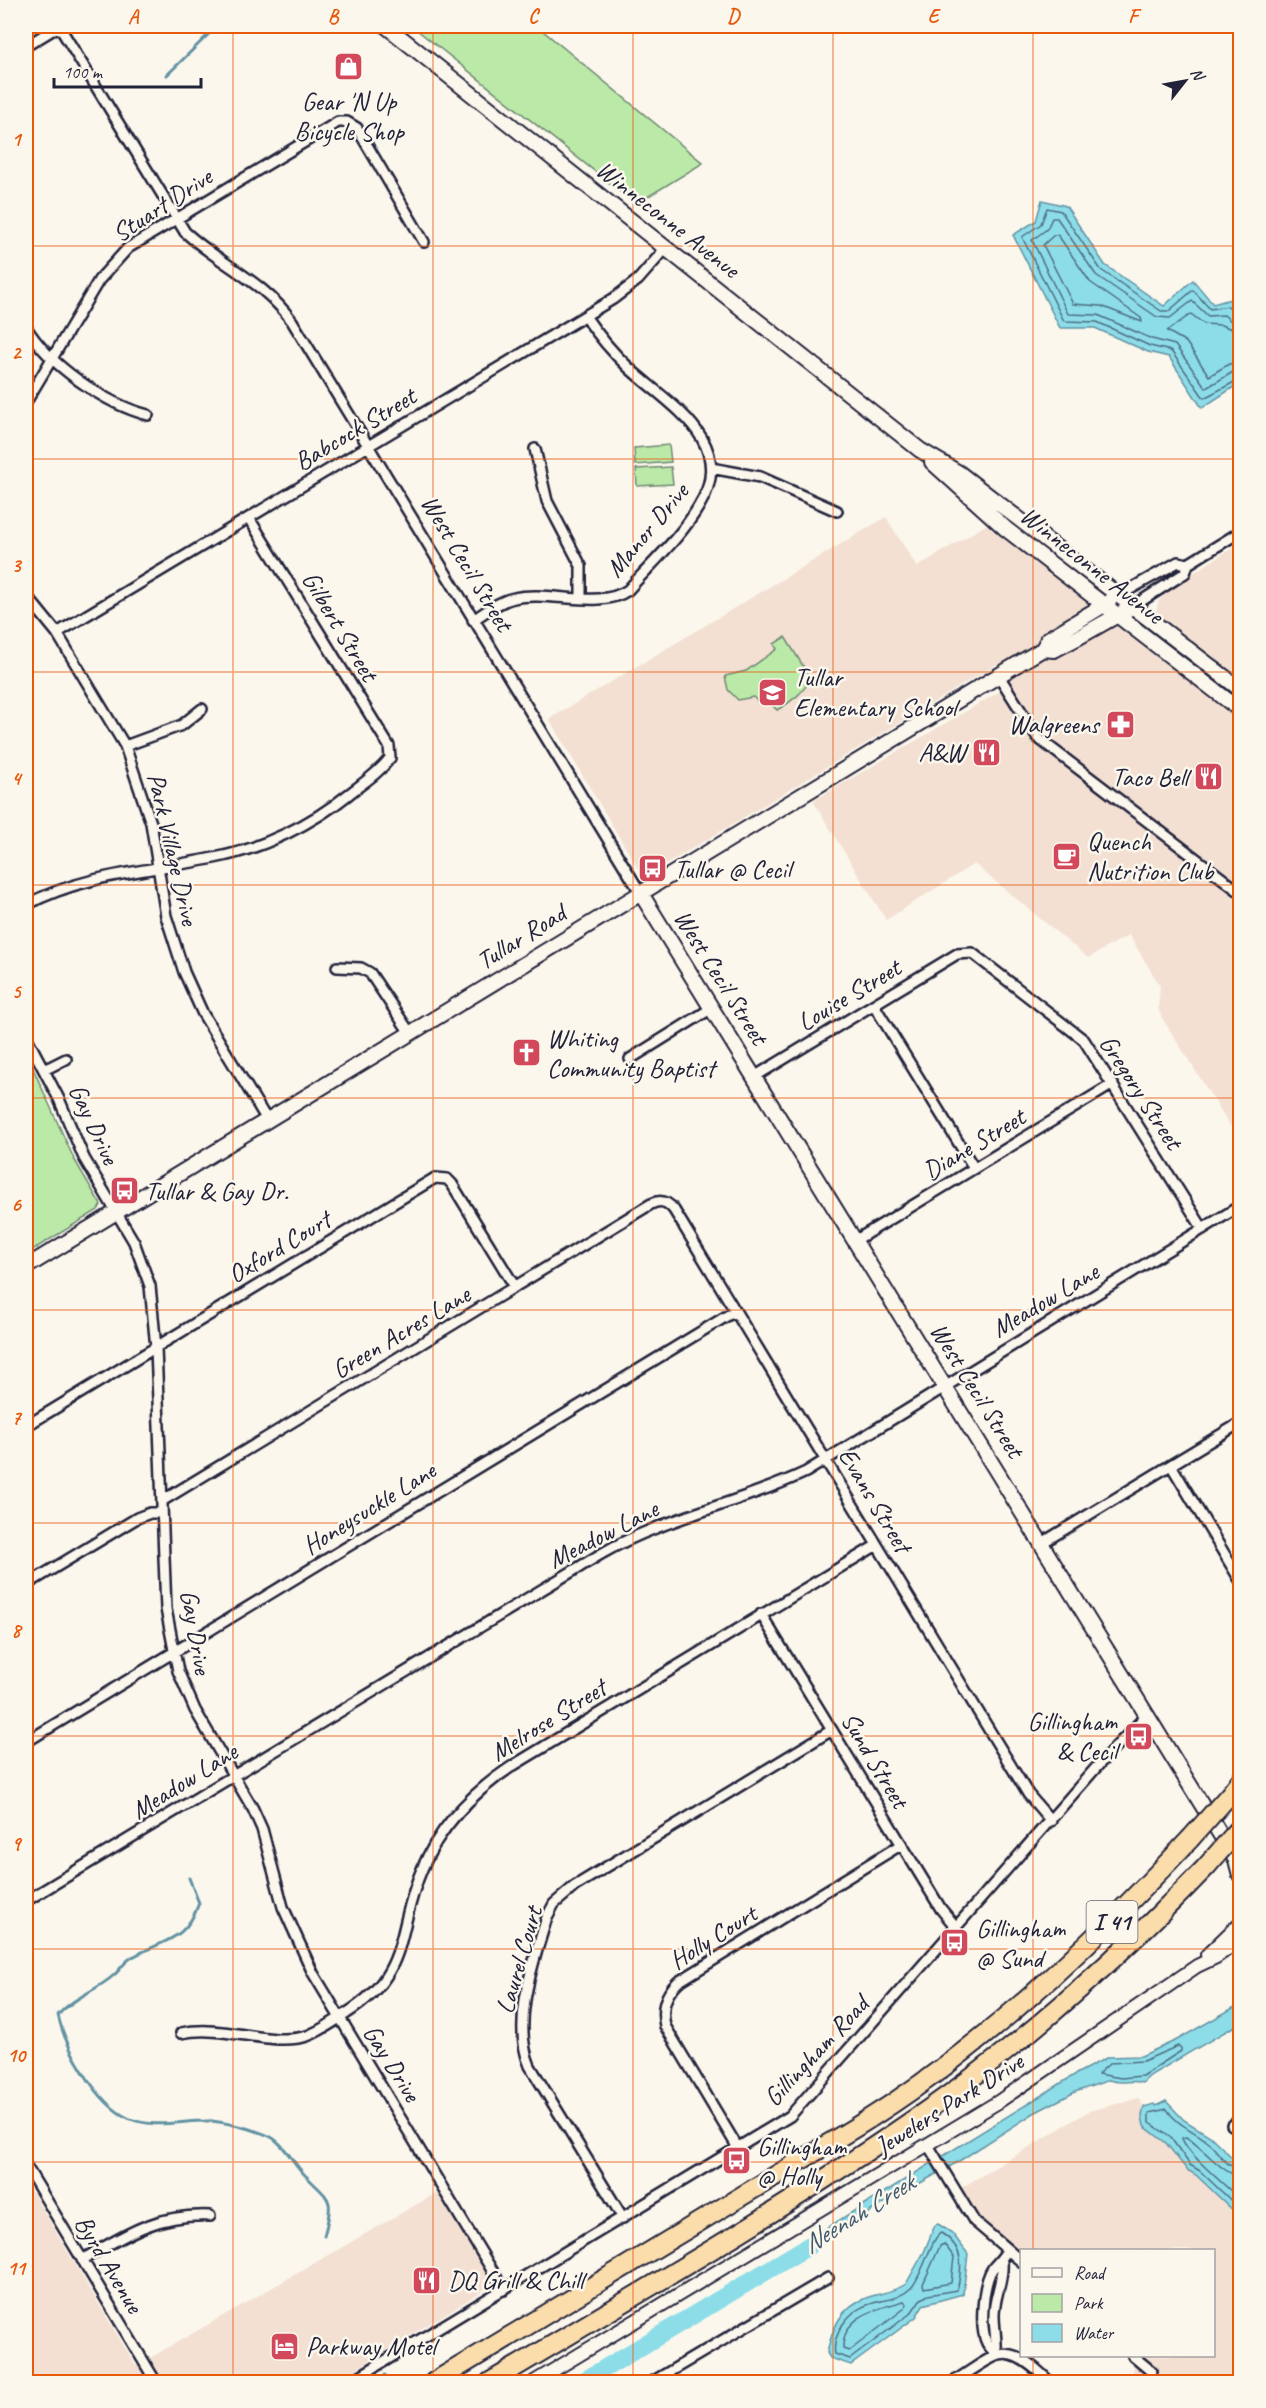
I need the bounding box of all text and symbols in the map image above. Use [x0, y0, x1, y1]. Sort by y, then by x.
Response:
text: A [128, 4, 140, 29]
text: B [328, 4, 340, 29]
text: C [528, 4, 540, 29]
text: D [727, 4, 741, 29]
text: E [928, 4, 942, 29]
text: F [1128, 4, 1142, 29]
scale bar [54, 51, 201, 89]
shop icon: Gear 'N Up Bicycle Shop [333, 51, 365, 83]
north arrow [1155, 51, 1215, 111]
text: 100 m [63, 61, 104, 83]
text: N [1186, 64, 1210, 86]
place label: Gear 'N Up Bicycle Shop [294, 85, 406, 148]
text: 1 [12, 127, 23, 152]
street label: Winneconne Avenue [590, 153, 748, 287]
street label: Stuart Drive [106, 159, 220, 250]
text: 2 [12, 340, 23, 365]
street label: Babcock Street [288, 379, 424, 478]
street label: Manor Drive [598, 474, 698, 584]
street label: West Cecil Street [413, 489, 522, 639]
street label: Winneconne Avenue [1014, 499, 1172, 633]
text: 3 [12, 553, 23, 578]
street label: Gilbert Street [294, 565, 387, 689]
place label: Tullar Elementary School [794, 661, 961, 724]
school or university icon: Tullar Elementary School [757, 676, 789, 708]
place label: Walgreens [1008, 708, 1101, 741]
pharmacy icon: Walgreens [1104, 708, 1136, 740]
place label: A&W [919, 736, 969, 769]
restaurant icon: A&W [970, 736, 1002, 768]
place label: Taco Bell [1112, 761, 1193, 794]
restaurant icon: Taco Bell [1193, 761, 1225, 793]
text: 4 [12, 766, 24, 791]
street label: Park Village Drive [140, 770, 207, 930]
place label: Quench Nutrition Club [1087, 825, 1215, 888]
cafe icon: Quench Nutrition Club [1050, 840, 1082, 872]
bus stop icon: Tullar @ Cecil [637, 853, 669, 885]
place label: Tullar @ Cecil [674, 853, 795, 886]
street label: Tullar Road [470, 895, 575, 977]
street label: West Cecil Street [666, 903, 777, 1053]
street label: Louise Street [791, 950, 909, 1039]
text: 5 [12, 979, 23, 1004]
place label: Whiting Community Baptist [547, 1022, 718, 1085]
street label: Gregory Street [1092, 1029, 1191, 1157]
church icon: Whiting Community Baptist [510, 1037, 542, 1069]
street label: Gay Drive [61, 1079, 128, 1171]
street label: Diane Street [917, 1099, 1033, 1187]
bus stop icon: Tullar & Gay Dr. [108, 1175, 140, 1207]
place label: Tullar & Gay Dr. [145, 1175, 289, 1208]
text: 6 [11, 1192, 22, 1217]
street label: Oxford Court [222, 1202, 339, 1291]
street label: Meadow Lane [985, 1254, 1106, 1345]
street label: Green Acres Lane [326, 1277, 477, 1386]
street label: West Cecil Street [922, 1316, 1033, 1466]
text: 7 [12, 1405, 23, 1430]
street label: Evans Street [831, 1441, 921, 1561]
street label: Honeysuckle Lane [296, 1453, 443, 1562]
street label: Meadow Lane [542, 1492, 665, 1576]
street label: Gay Drive [172, 1587, 220, 1678]
text: 8 [12, 1618, 24, 1643]
street label: Melrose Street [484, 1670, 615, 1769]
place label: Gillingham & Cecil [1028, 1705, 1122, 1768]
street label: Sund Street [834, 1706, 918, 1816]
bus stop icon: Gillingham & Cecil [1122, 1720, 1154, 1752]
street label: Meadow Lane [125, 1735, 245, 1827]
text: 9 [12, 1831, 23, 1856]
street label: Holly Court [663, 1896, 765, 1977]
street label: Laurel Court [488, 1900, 551, 2017]
road number: I 41 [1086, 1901, 1138, 1943]
place label: Gillingham @ Sund [976, 1912, 1067, 1975]
bus stop icon: Gillingham @ Sund [939, 1927, 971, 1959]
street label: Gillingham Road [756, 1986, 878, 2113]
street label: Gay Drive [355, 2018, 429, 2109]
text: 10 [7, 2043, 27, 2068]
street label: Jewelers Park Drive [867, 2044, 1031, 2164]
place label: Gillingham @ Holly [757, 2130, 848, 2193]
bus stop icon: Gillingham @ Holly [720, 2145, 752, 2177]
water label: Neenah Creek [796, 2163, 925, 2261]
street label: Byrd Avenue [67, 2209, 152, 2320]
legend [1020, 2249, 1215, 2357]
text: 11 [7, 2256, 27, 2281]
text: Road [1074, 2262, 1107, 2284]
restaurant icon: DQ Grill & Chill [411, 2264, 443, 2296]
place label: DQ Grill & Chill [448, 2264, 588, 2297]
text: Park [1074, 2292, 1104, 2314]
text: Water [1074, 2322, 1115, 2344]
hotel icon: Parkway Motel [269, 2330, 301, 2362]
place label: Parkway Motel [306, 2330, 440, 2363]

